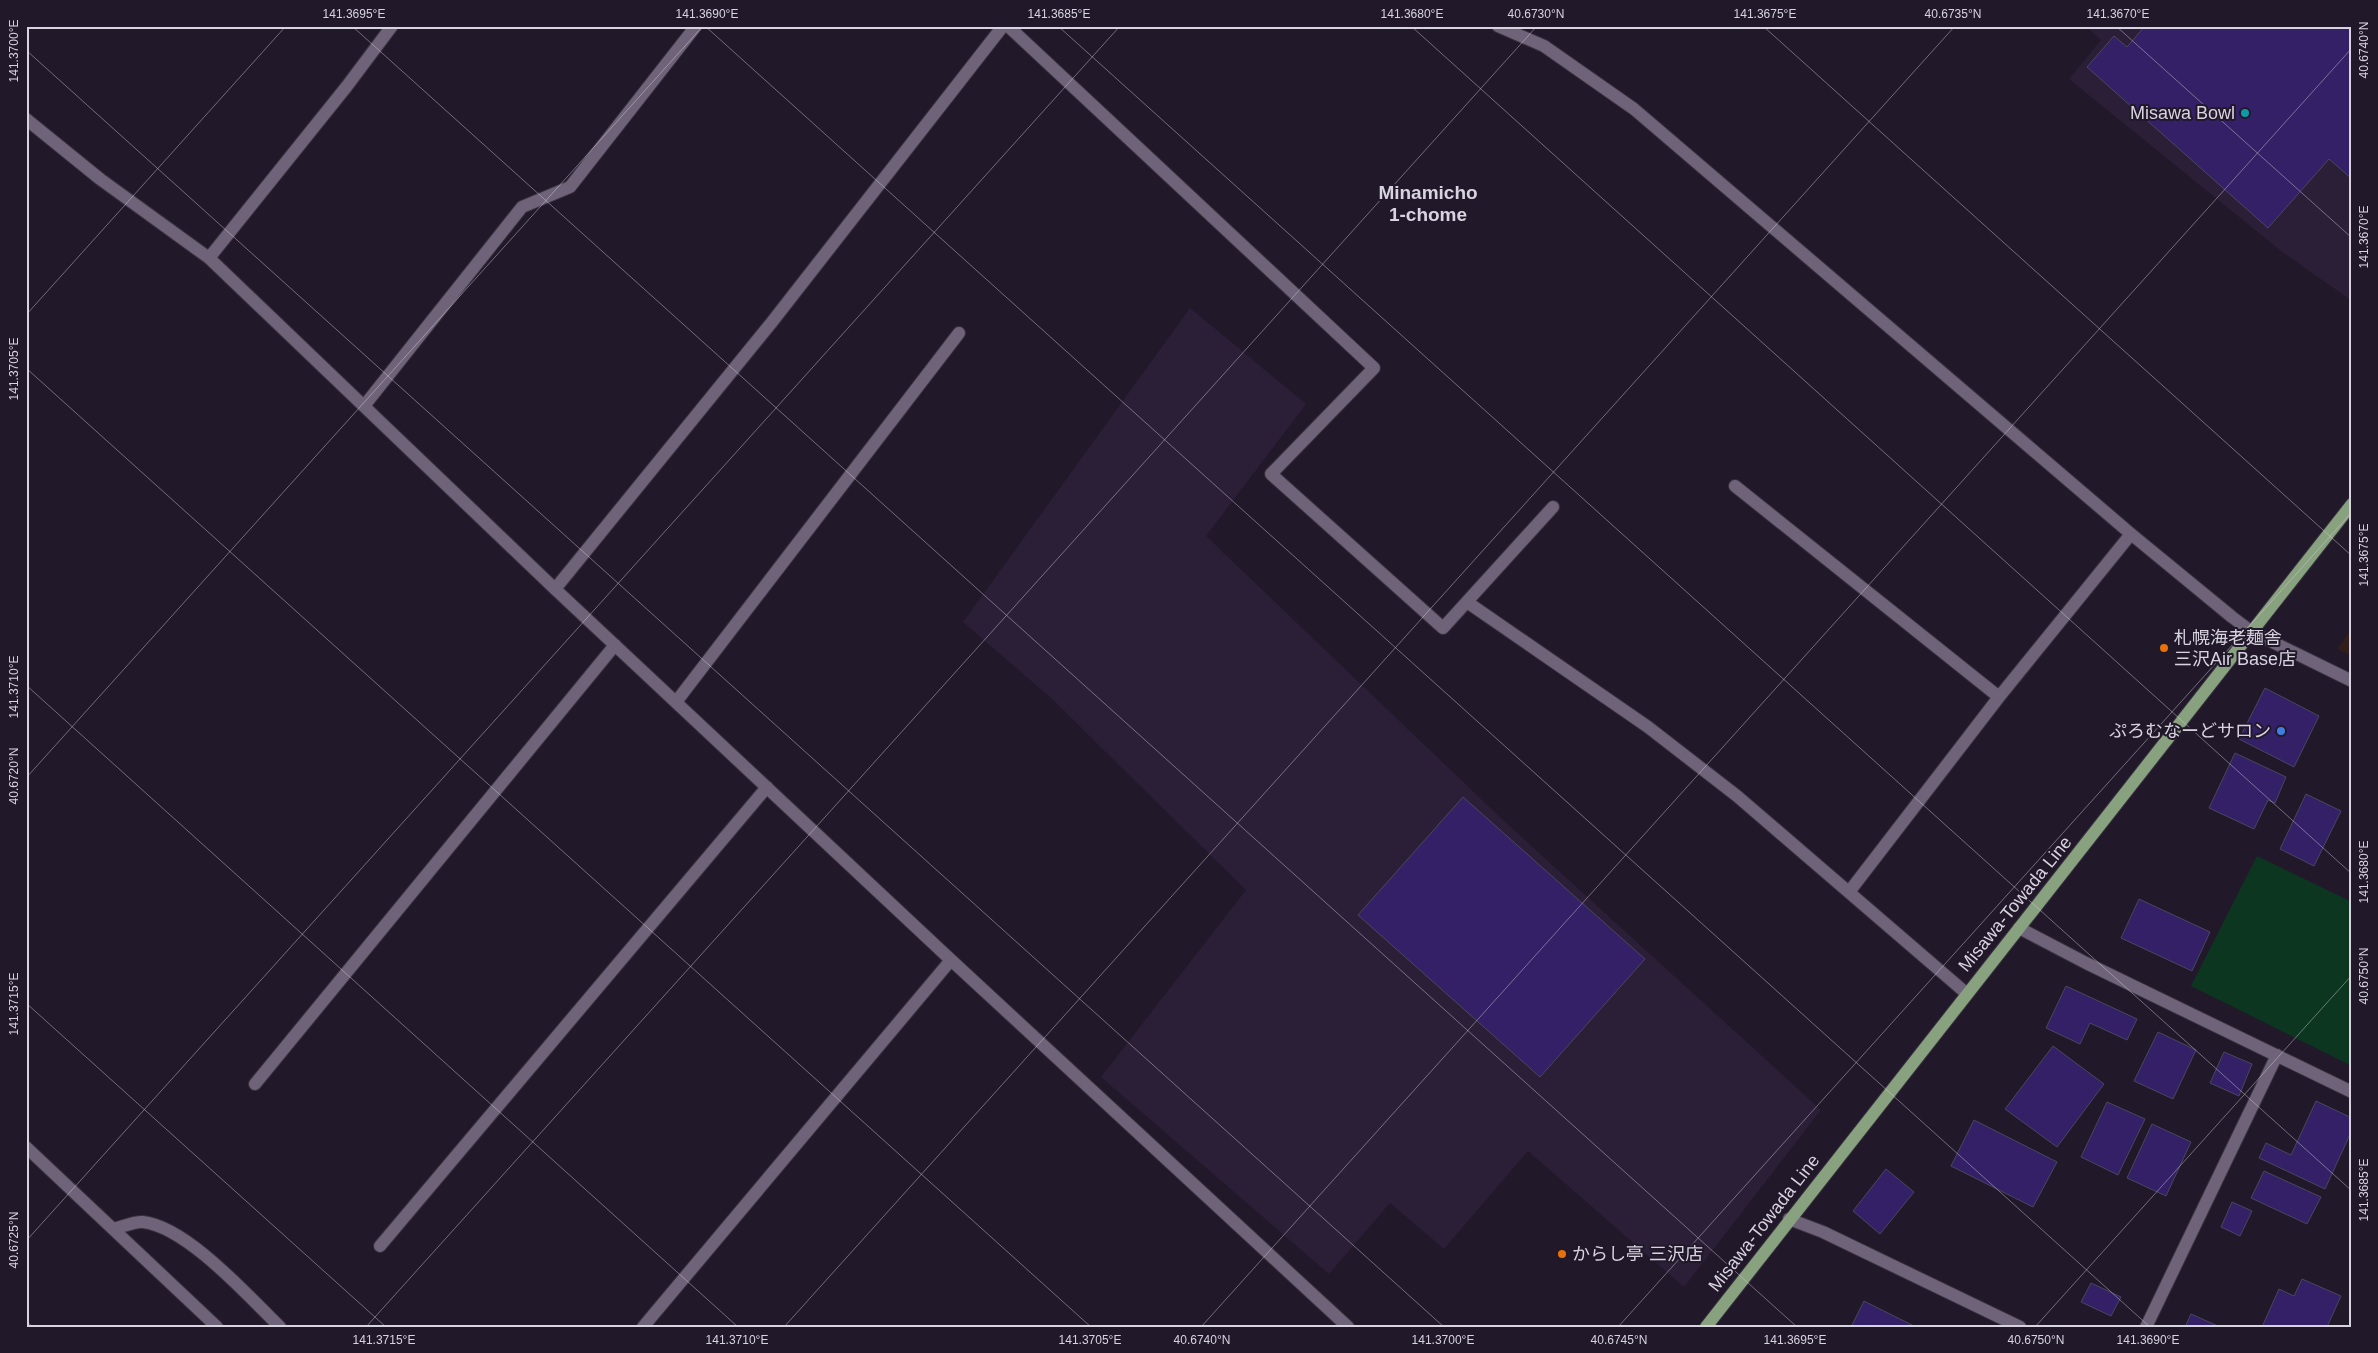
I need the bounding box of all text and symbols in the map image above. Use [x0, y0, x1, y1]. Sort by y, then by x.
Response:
text: 141.3695°E [323, 7, 385, 21]
text: 141.3690°E [676, 7, 738, 21]
text: 141.3685°E [1028, 7, 1090, 21]
text: 141.3680°E [1381, 7, 1443, 21]
text: 40.6730°N [1508, 7, 1564, 21]
text: 141.3675°E [1734, 7, 1796, 21]
text: 40.6735°N [1925, 7, 1981, 21]
text: 141.3670°E [2087, 7, 2149, 21]
text: 141.3700°E [7, 20, 21, 82]
text: 40.6740°N [2357, 22, 2371, 78]
place label: Misawa Bowl [2130, 103, 2235, 123]
marker: Misawa Bowl [2239, 107, 2251, 119]
district label: Minamicho 1-chome [1378, 182, 1478, 225]
text: 141.3670°E [2357, 206, 2371, 268]
text: 141.3705°E [7, 338, 21, 400]
text: 141.3675°E [2357, 524, 2371, 586]
place label: 札幌海老麺舎 三沢Air Base店 [2174, 628, 2296, 669]
marker: 札幌海老麺舎 三沢Air Base店 [2158, 642, 2170, 654]
text: 141.3710°E [7, 656, 21, 718]
place label: ぷろむなーどサロン [2109, 721, 2271, 741]
marker: ぷろむなーどサロン [2275, 725, 2287, 737]
text: 40.6720°N [7, 748, 21, 804]
street label: Misawa-Towada Line [1954, 832, 2076, 976]
text: 141.3680°E [2357, 841, 2371, 903]
text: 40.6750°N [2357, 948, 2371, 1004]
text: 141.3715°E [7, 973, 21, 1035]
street label: Misawa-Towada Line [1704, 1151, 1824, 1295]
text: 141.3685°E [2357, 1159, 2371, 1221]
text: 40.6725°N [7, 1212, 21, 1268]
place label: からし亭 三沢店 [1572, 1244, 1703, 1264]
marker: からし亭 三沢店 [1556, 1248, 1568, 1260]
text: 141.3715°E [353, 1333, 415, 1347]
text: 141.3710°E [706, 1333, 768, 1347]
text: 141.3705°E [1059, 1333, 1121, 1347]
text: 40.6740°N [1174, 1333, 1230, 1347]
text: 141.3700°E [1412, 1333, 1474, 1347]
text: 40.6745°N [1591, 1333, 1647, 1347]
text: 141.3695°E [1764, 1333, 1826, 1347]
text: 40.6750°N [2008, 1333, 2064, 1347]
text: 141.3690°E [2117, 1333, 2179, 1347]

